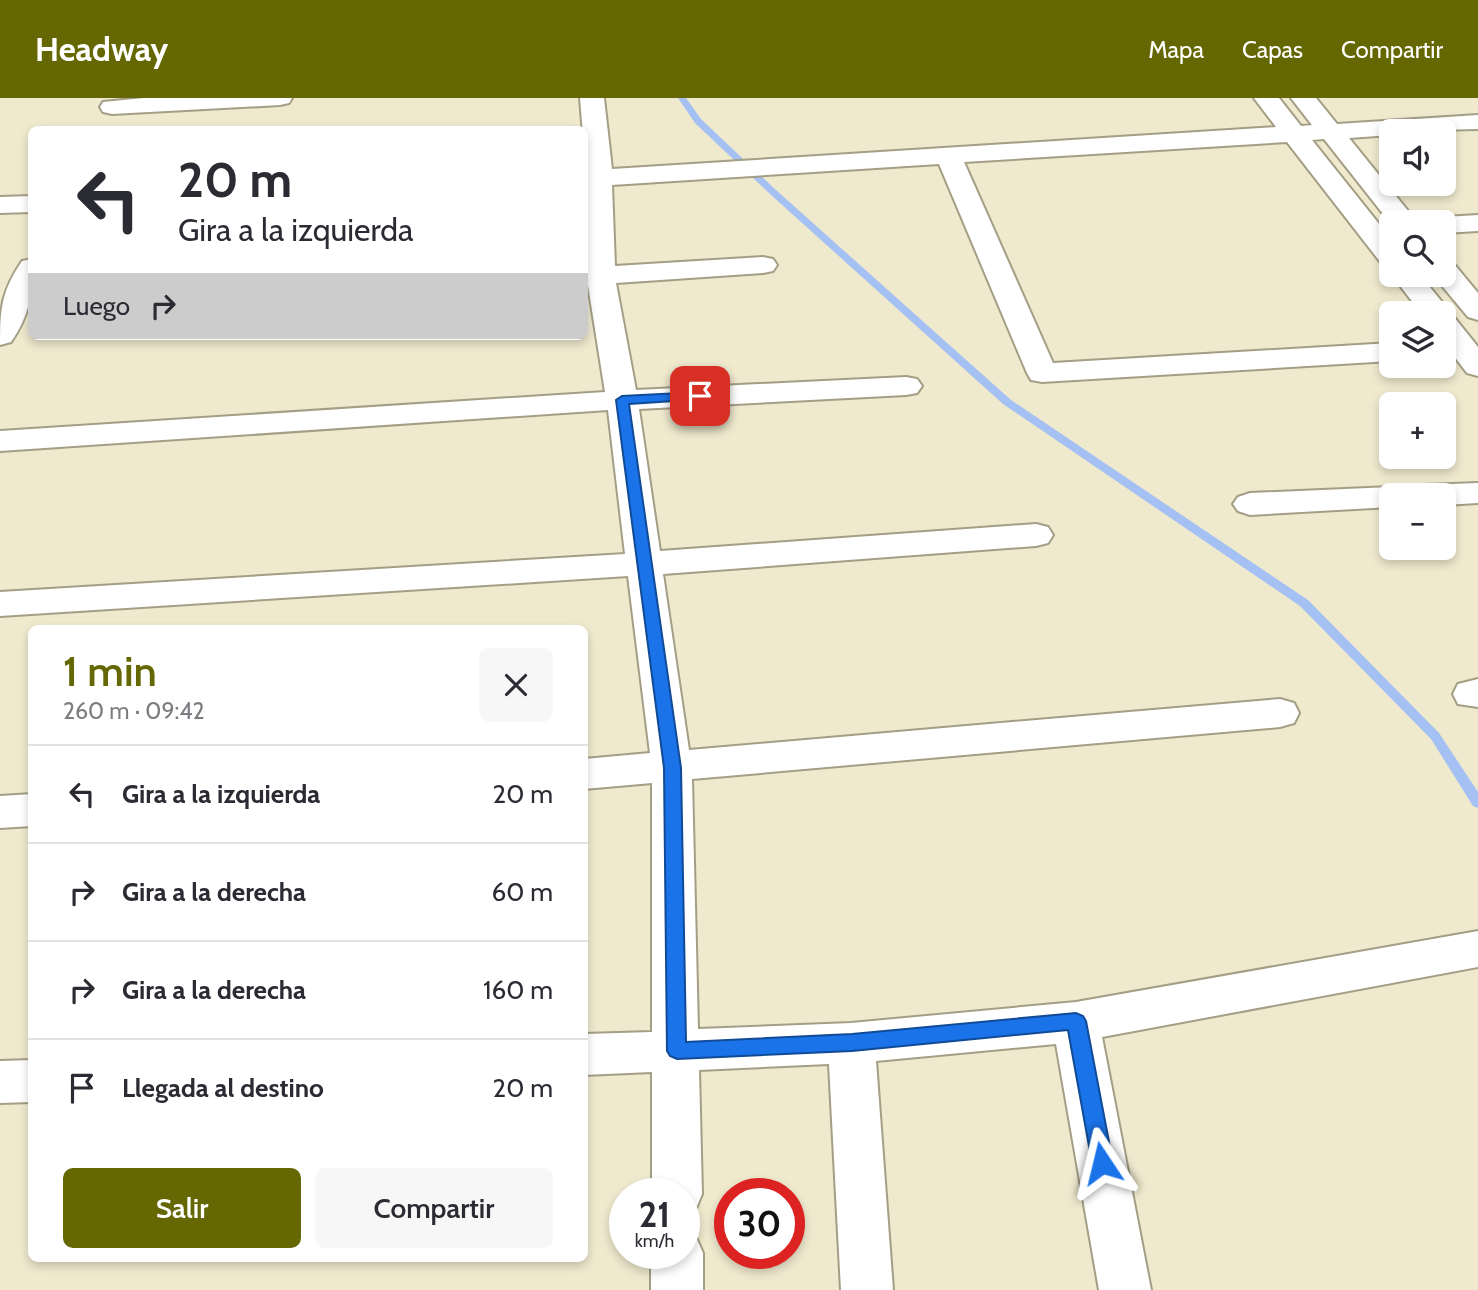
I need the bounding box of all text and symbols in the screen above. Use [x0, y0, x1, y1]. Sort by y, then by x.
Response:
text: Headway [35, 29, 168, 69]
text: Mapa [1148, 35, 1204, 64]
text: Capas [1242, 35, 1303, 64]
text: Compartir [1341, 35, 1443, 64]
map controls [1379, 119, 1456, 560]
button: sound [1379, 119, 1456, 196]
text: 20 m [178, 150, 292, 209]
icon: left [63, 154, 154, 245]
text: Gira a la izquierda [178, 210, 413, 249]
button: search [1379, 210, 1456, 287]
icon: right [144, 287, 182, 325]
text: Luego [63, 290, 130, 322]
button: layers [1379, 301, 1456, 378]
pin [670, 366, 730, 426]
icon: arrive [681, 377, 719, 415]
button: + [1379, 392, 1456, 469]
button: − [1379, 483, 1456, 560]
text: 1 min [63, 645, 157, 697]
button: close [479, 648, 553, 722]
text: 260 m · 09:42 [63, 697, 205, 725]
icon: left [63, 775, 101, 813]
text: Gira a la izquierda [122, 778, 320, 810]
text: 20 m [493, 778, 553, 810]
icon: right [63, 873, 101, 911]
text: Gira a la derecha [122, 876, 306, 908]
text: 60 m [491, 876, 553, 908]
icon: right [63, 971, 101, 1009]
text: Gira a la derecha [122, 974, 306, 1006]
text: 160 m [483, 974, 553, 1006]
icon: arrive [63, 1069, 101, 1107]
text: Llegada al destino [122, 1072, 324, 1104]
text: 20 m [493, 1072, 553, 1104]
position arrow [1065, 1126, 1139, 1200]
button: Salir [63, 1168, 301, 1248]
button: Compartir [315, 1168, 553, 1248]
speed limit sign: 30 [714, 1178, 805, 1269]
text: 21 [639, 1193, 670, 1236]
text: km/h [635, 1230, 674, 1252]

